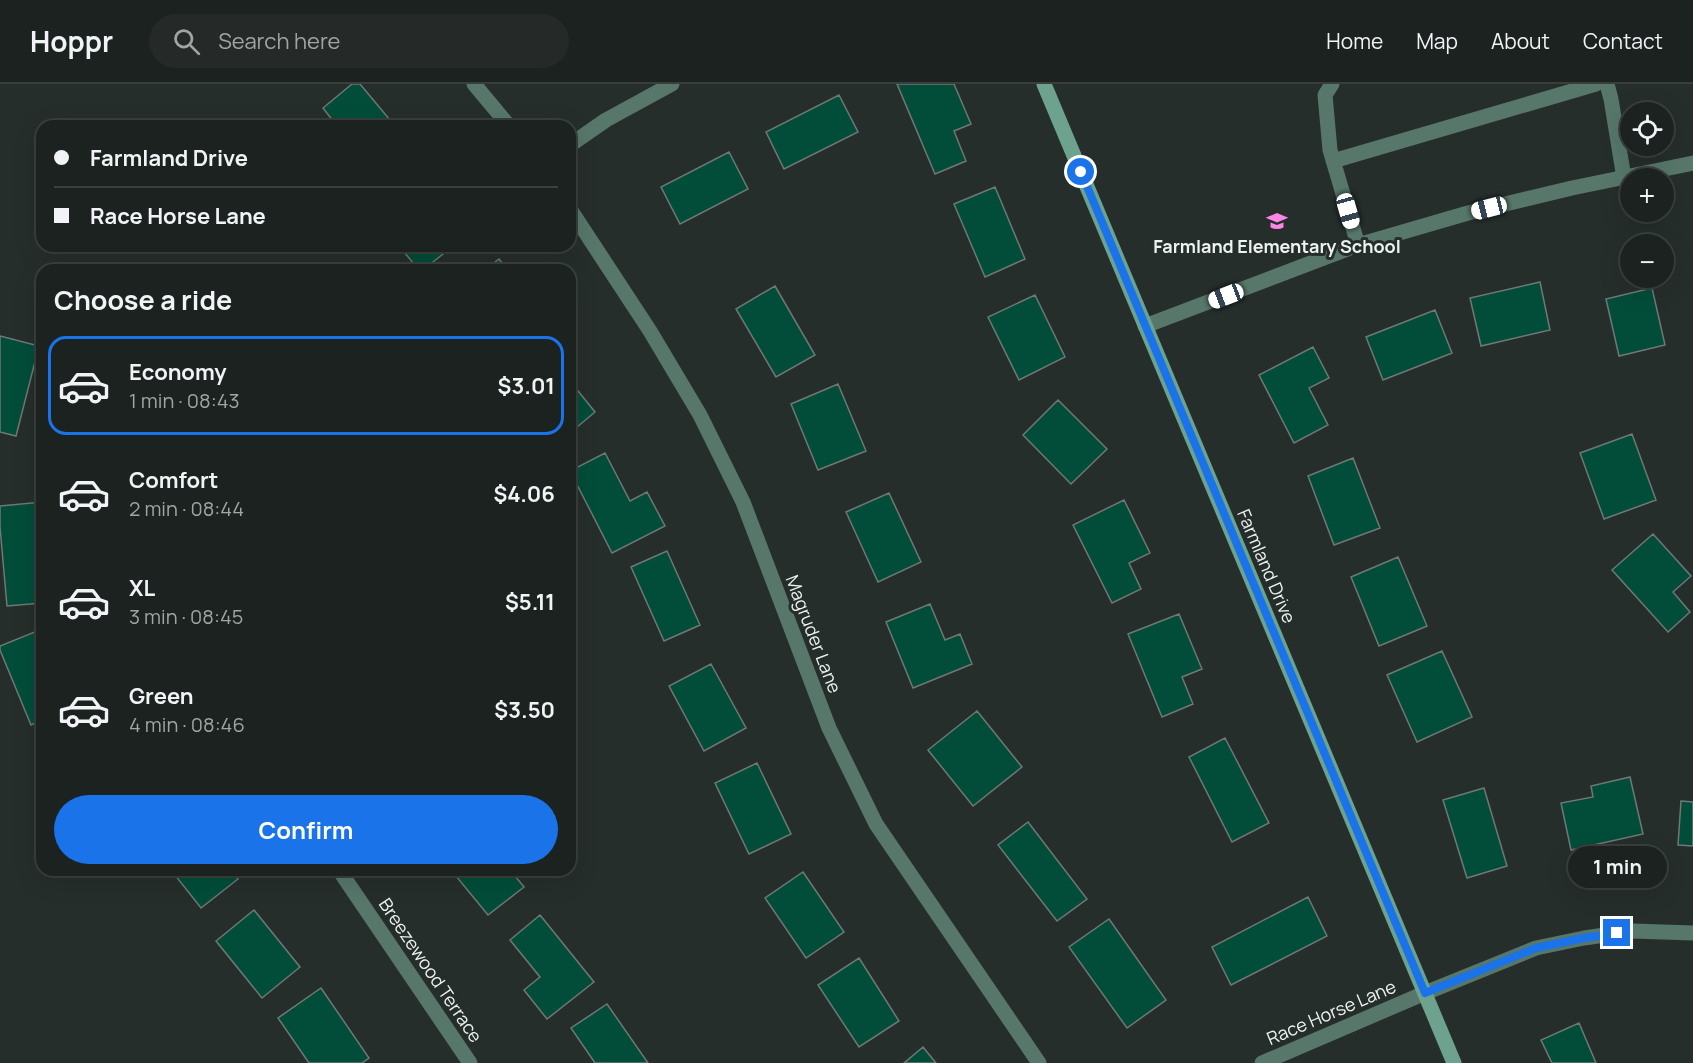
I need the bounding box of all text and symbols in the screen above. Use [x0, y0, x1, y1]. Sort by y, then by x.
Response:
search box [149, 14, 569, 68]
text: Hoppr [30, 22, 113, 60]
icon: search [170, 25, 203, 58]
text: Search here [218, 26, 340, 56]
text: Home [1326, 27, 1383, 55]
text: Map [1416, 27, 1458, 55]
text: About [1491, 27, 1550, 55]
text: Contact [1583, 27, 1663, 55]
map controls [1620, 102, 1674, 288]
button: locate [1620, 102, 1674, 156]
text: Farmland Drive [90, 143, 248, 173]
route start [1067, 158, 1094, 185]
button: + [1620, 168, 1674, 222]
car [1334, 191, 1362, 231]
car [1469, 195, 1509, 221]
text: Race Horse Lane [90, 201, 266, 231]
school or university icon: Farmland Elementary School [1265, 209, 1289, 233]
place label: Farmland Elementary School [1153, 234, 1401, 258]
button: − [1620, 234, 1674, 288]
text: Choose a ride [54, 281, 232, 318]
car [1206, 281, 1246, 311]
text: Economy [129, 357, 227, 387]
icon: car [57, 359, 111, 413]
text: $3.01 [498, 371, 555, 401]
text: 1 min · 08:43 [129, 387, 239, 414]
text: Comfort [129, 465, 218, 495]
icon: car [57, 467, 111, 521]
text: $4.06 [493, 479, 555, 509]
text: 2 min · 08:44 [129, 495, 244, 522]
street label: Farmland Drive [1232, 505, 1302, 627]
street label: Magruder Lane [780, 572, 848, 696]
text: XL [129, 573, 155, 603]
icon: car [57, 575, 111, 629]
text: $5.11 [505, 587, 555, 617]
text: 3 min · 08:45 [129, 603, 243, 630]
text: Green [129, 681, 194, 711]
icon: car [57, 683, 111, 737]
text: $3.50 [494, 695, 555, 725]
text: 4 min · 08:46 [129, 711, 245, 738]
button: Confirm [54, 795, 558, 864]
callout: 1 min [1568, 846, 1666, 888]
text: 1 min [1593, 853, 1642, 880]
street label: Breezewood Terrace [374, 893, 488, 1047]
route end [1603, 919, 1630, 946]
street label: Race Horse Lane [1263, 974, 1399, 1050]

